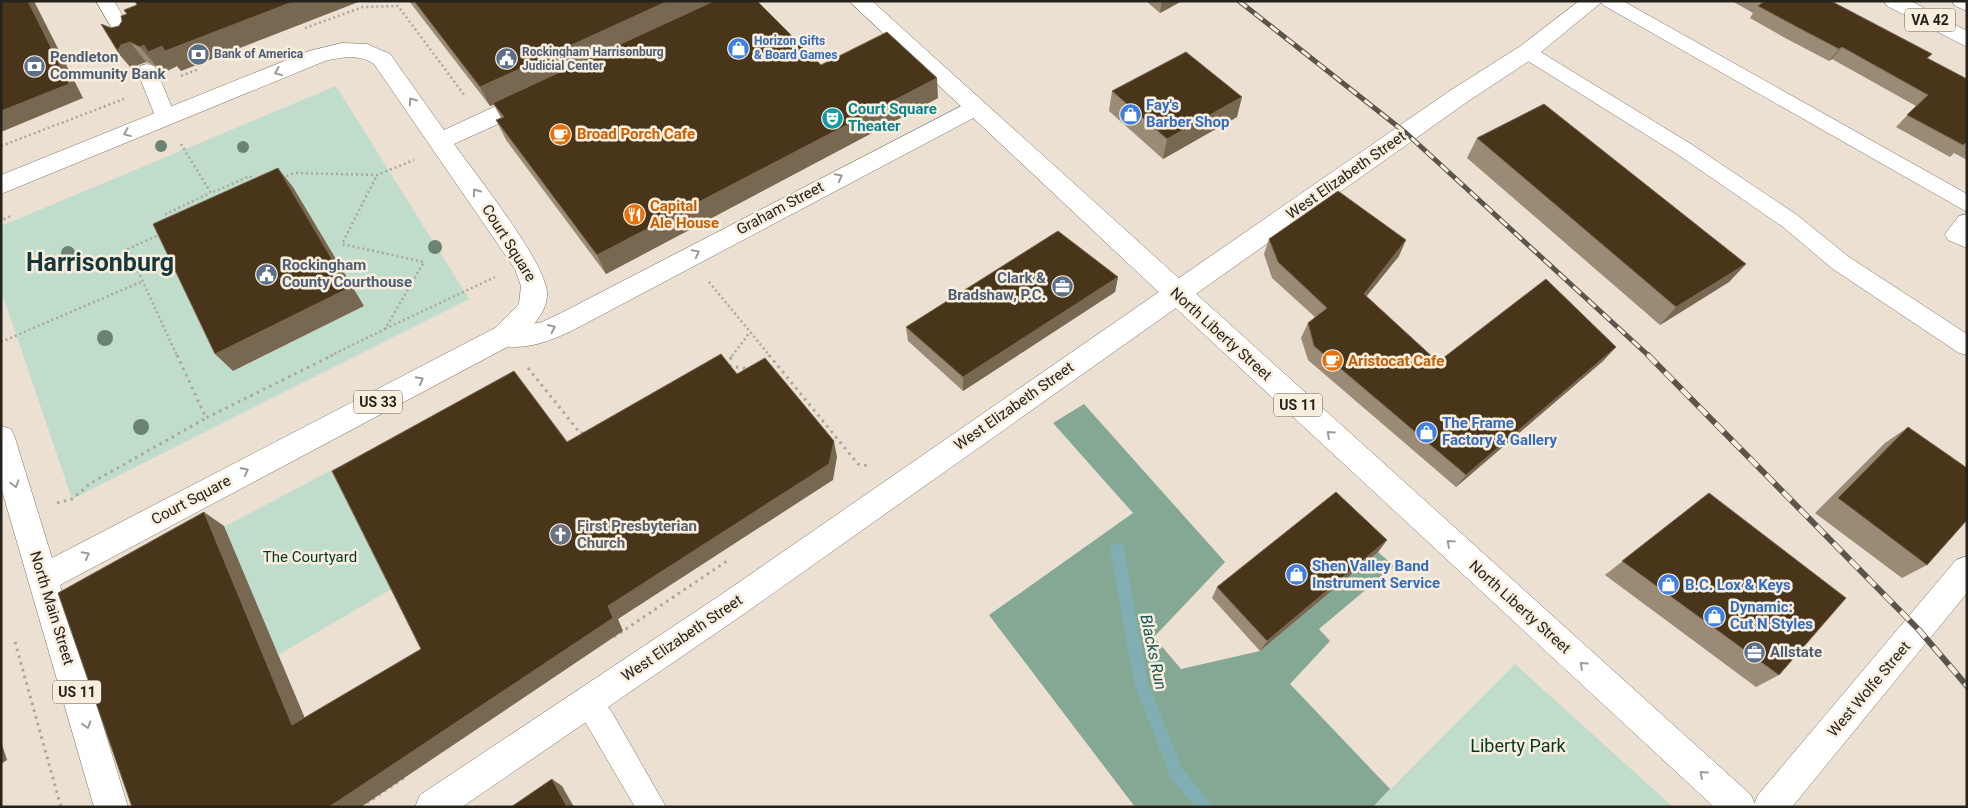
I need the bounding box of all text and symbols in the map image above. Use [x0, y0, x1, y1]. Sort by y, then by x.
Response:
road number: VA 42 [1905, 8, 1955, 32]
place label: Horizon Gifts & Board Games [754, 34, 837, 62]
shop icon: Horizon Gifts & Board Games [726, 36, 750, 60]
bank icon: Bank of America [186, 42, 210, 66]
place label: Rockingham Harrisonburg Judicial Center [522, 45, 664, 73]
place label: Bank of America [214, 47, 304, 61]
public building icon: Rockingham Harrisonburg Judicial Center [494, 47, 518, 71]
place label: Pendleton Community Bank [50, 48, 166, 83]
bank icon: Pendleton Community Bank [22, 54, 46, 78]
one-way arrow [274, 66, 282, 76]
place label: Fay's Barber Shop [1146, 96, 1229, 131]
one-way arrow [409, 98, 418, 107]
place label: Court Square Theater [848, 100, 937, 135]
shop icon: Fay's Barber Shop [1118, 102, 1142, 126]
theatre icon: Court Square Theater [820, 106, 844, 130]
cafe icon: Broad Porch Cafe [549, 122, 573, 146]
place label: Broad Porch Cafe [577, 125, 695, 143]
one-way arrow [123, 127, 132, 138]
street label: West Elizabeth Street [1283, 127, 1409, 223]
one-way arrow [834, 173, 843, 183]
street label: Graham Street [733, 177, 827, 238]
one-way arrow [473, 189, 482, 198]
place label: Capital Ale House [650, 197, 719, 232]
street label: Court Square [478, 201, 540, 285]
restaurant icon: Capital Ale House [622, 203, 646, 227]
district label: Harrisonburg [26, 248, 174, 277]
one-way arrow [690, 249, 699, 259]
place label: Rockingham County Courthouse [282, 256, 412, 291]
public building icon: Rockingham County Courthouse [254, 262, 278, 286]
place label: Clark & Bradshaw, P.C. [948, 269, 1046, 304]
office icon: Clark & Bradshaw, P.C. [1050, 275, 1074, 299]
street label: North Liberty Street [1167, 284, 1276, 384]
one-way arrow [547, 324, 556, 335]
cafe icon: Aristocat Cafe [1320, 349, 1344, 373]
place label: Aristocat Cafe [1348, 352, 1444, 370]
street label: West Elizabeth Street [951, 358, 1077, 454]
one-way arrow [415, 376, 424, 386]
road number: US 33 [354, 391, 402, 414]
road number: US 11 [1274, 394, 1322, 416]
place label: The Frame Factory & Gallery [1442, 414, 1558, 449]
shop icon: The Frame Factory & Gallery [1414, 420, 1438, 444]
one-way arrow [1326, 431, 1335, 440]
one-way arrow [240, 468, 249, 478]
street label: Court Square [148, 472, 234, 528]
one-way arrow [10, 480, 20, 488]
place label: First Presbyterian Church [577, 517, 697, 552]
church icon: First Presbyterian Church [549, 523, 573, 547]
one-way arrow [1446, 540, 1455, 549]
park label: The Courtyard [263, 548, 357, 566]
street label: North Main Street [26, 549, 78, 667]
one-way arrow [80, 551, 89, 561]
place label: Shen Valley Band Instrument Service [1312, 557, 1440, 592]
street label: North Liberty Street [1466, 557, 1575, 657]
shop icon: Shen Valley Band Instrument Service [1284, 563, 1308, 587]
shop icon: B.C. Lox & Keys [1657, 573, 1681, 597]
place label: B.C. Lox & Keys [1685, 576, 1791, 594]
street label: West Elizabeth Street [618, 591, 746, 685]
place label: Dynamic: Cut N Styles [1730, 598, 1813, 633]
shop icon: Dynamic: Cut N Styles [1702, 604, 1726, 628]
water label: Blacks Run [1136, 613, 1171, 692]
street label: West Wolfe Street [1824, 638, 1914, 740]
office icon: Allstate [1742, 640, 1766, 664]
place label: Allstate [1770, 643, 1822, 661]
one-way arrow [1579, 661, 1588, 670]
road number: US 11 [53, 680, 101, 704]
one-way arrow [81, 721, 91, 729]
park label: Liberty Park [1470, 735, 1567, 756]
one-way arrow [1700, 771, 1709, 780]

